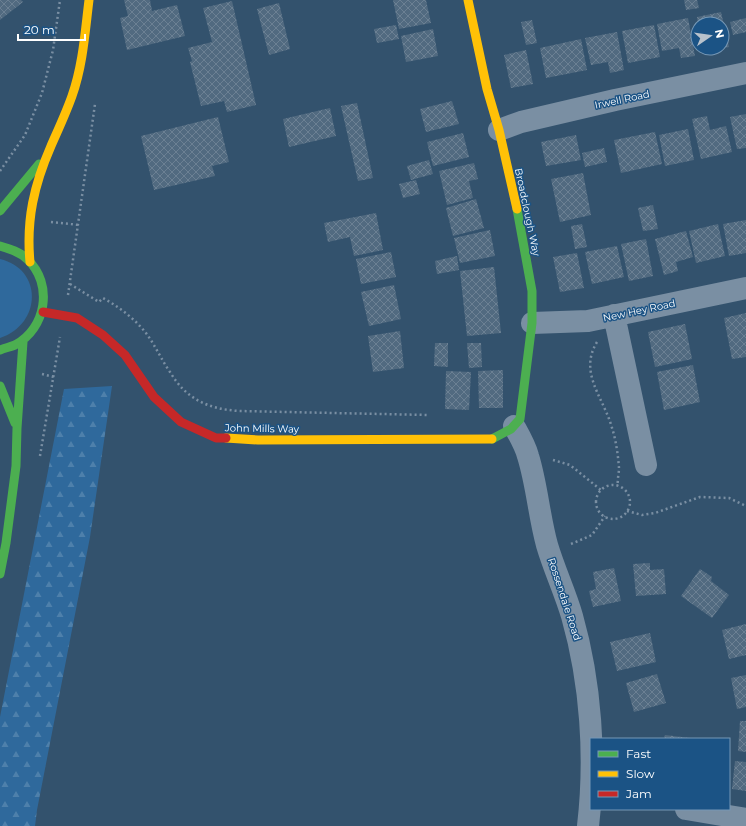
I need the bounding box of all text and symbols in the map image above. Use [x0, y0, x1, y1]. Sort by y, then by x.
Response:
scale bar [18, 16, 85, 42]
north arrow [690, 16, 730, 56]
text: 20 m [24, 22, 55, 37]
text: N [712, 28, 728, 40]
street label: Irwell Road [593, 87, 651, 112]
street label: Broadclough Way [512, 167, 543, 258]
street label: New Hey Road [602, 296, 677, 325]
street label: John Mills Way [224, 421, 300, 436]
street label: Rossendale Road [545, 556, 584, 642]
legend [590, 738, 730, 810]
text: Fast [626, 746, 651, 761]
text: Slow [626, 766, 655, 781]
text: Jam [625, 786, 652, 801]

